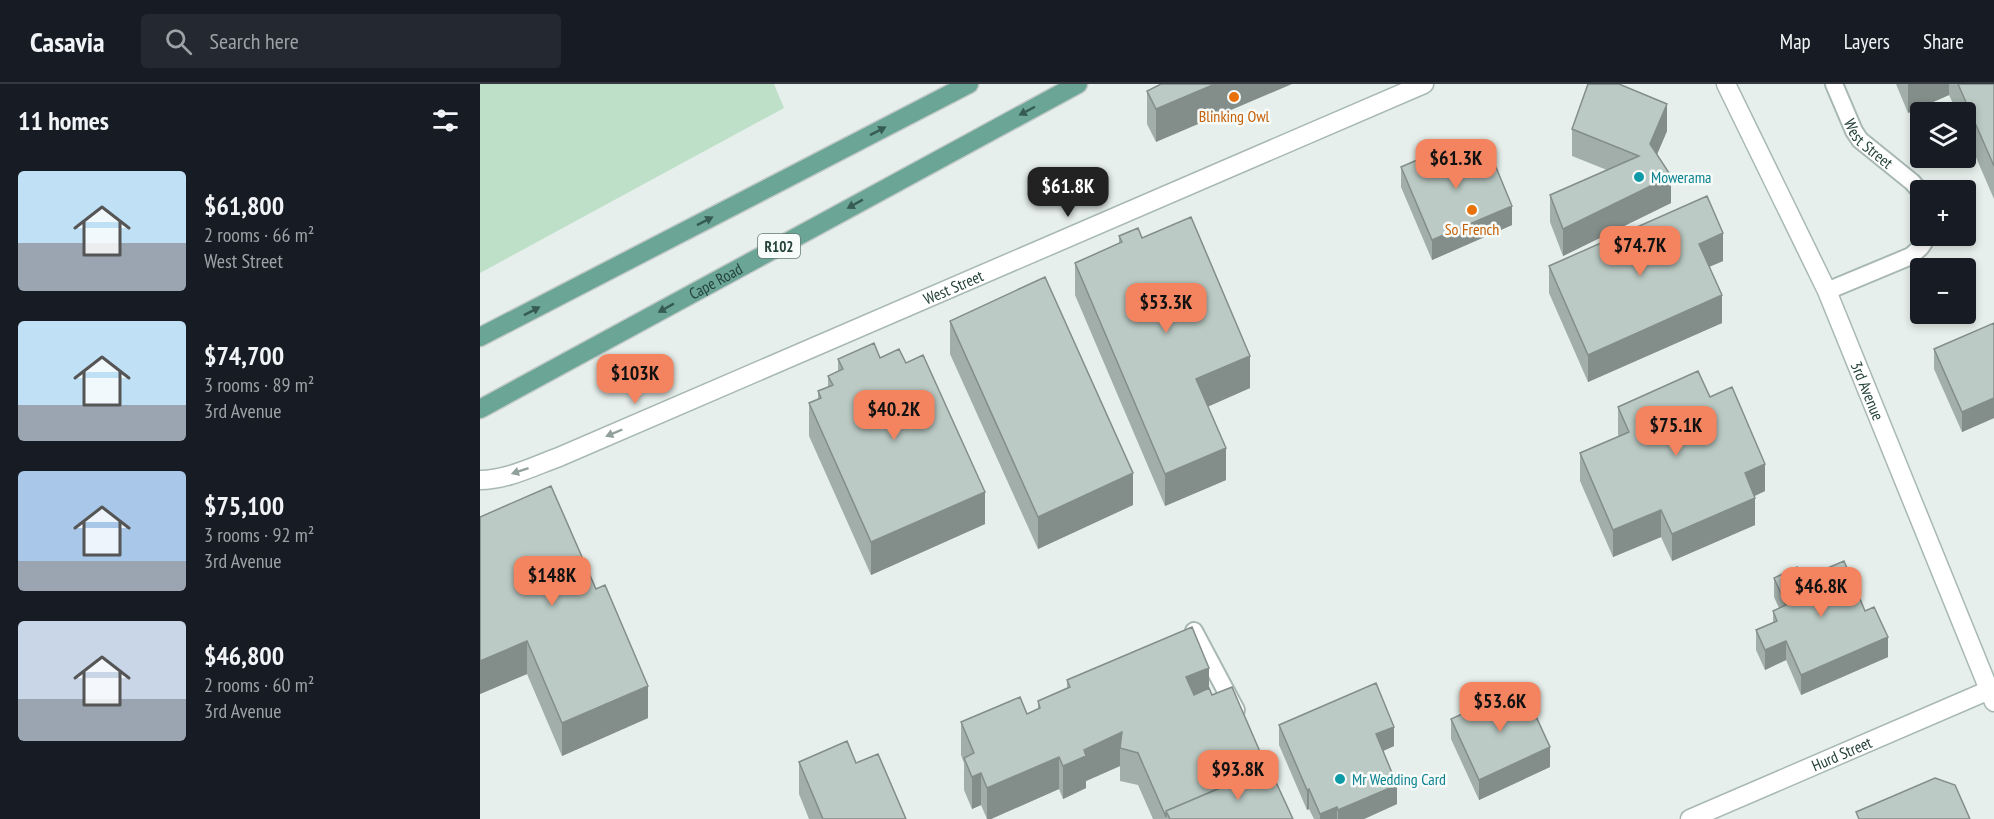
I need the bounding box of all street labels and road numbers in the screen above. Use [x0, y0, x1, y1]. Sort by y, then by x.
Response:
street label: West Street [1840, 115, 1898, 173]
road number: R102 [758, 234, 800, 258]
street label: Cape Road [685, 258, 746, 304]
street label: West Street [920, 265, 987, 309]
street label: 3rd Avenue [1847, 358, 1888, 423]
street label: Hurd Street [1808, 732, 1875, 775]

